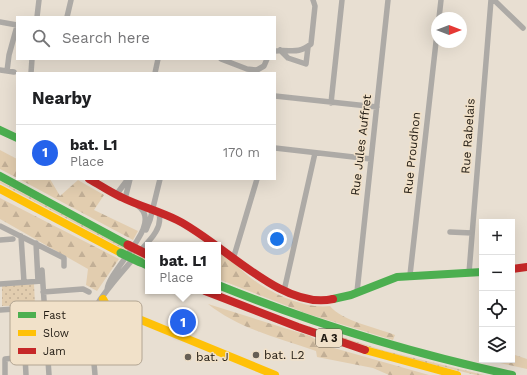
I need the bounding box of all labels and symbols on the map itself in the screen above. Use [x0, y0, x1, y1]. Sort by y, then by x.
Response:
north arrow [431, 12, 467, 48]
street label: Rue Jules Auffret [348, 94, 374, 196]
street label: Rue Rabelais [458, 98, 478, 174]
street label: Rue Proudhon [401, 111, 423, 195]
your location [267, 229, 287, 249]
legend [10, 301, 142, 365]
pin: 1 [170, 307, 196, 337]
text: Fast [43, 309, 66, 322]
text: Slow [43, 327, 69, 340]
road number: A 3 [316, 329, 342, 347]
text: Jam [43, 345, 66, 358]
place label: bat. L2 [264, 348, 305, 362]
place label: bat. J [196, 350, 229, 364]
marker: bat. L2 [251, 350, 261, 360]
marker: bat. J [183, 352, 193, 362]

